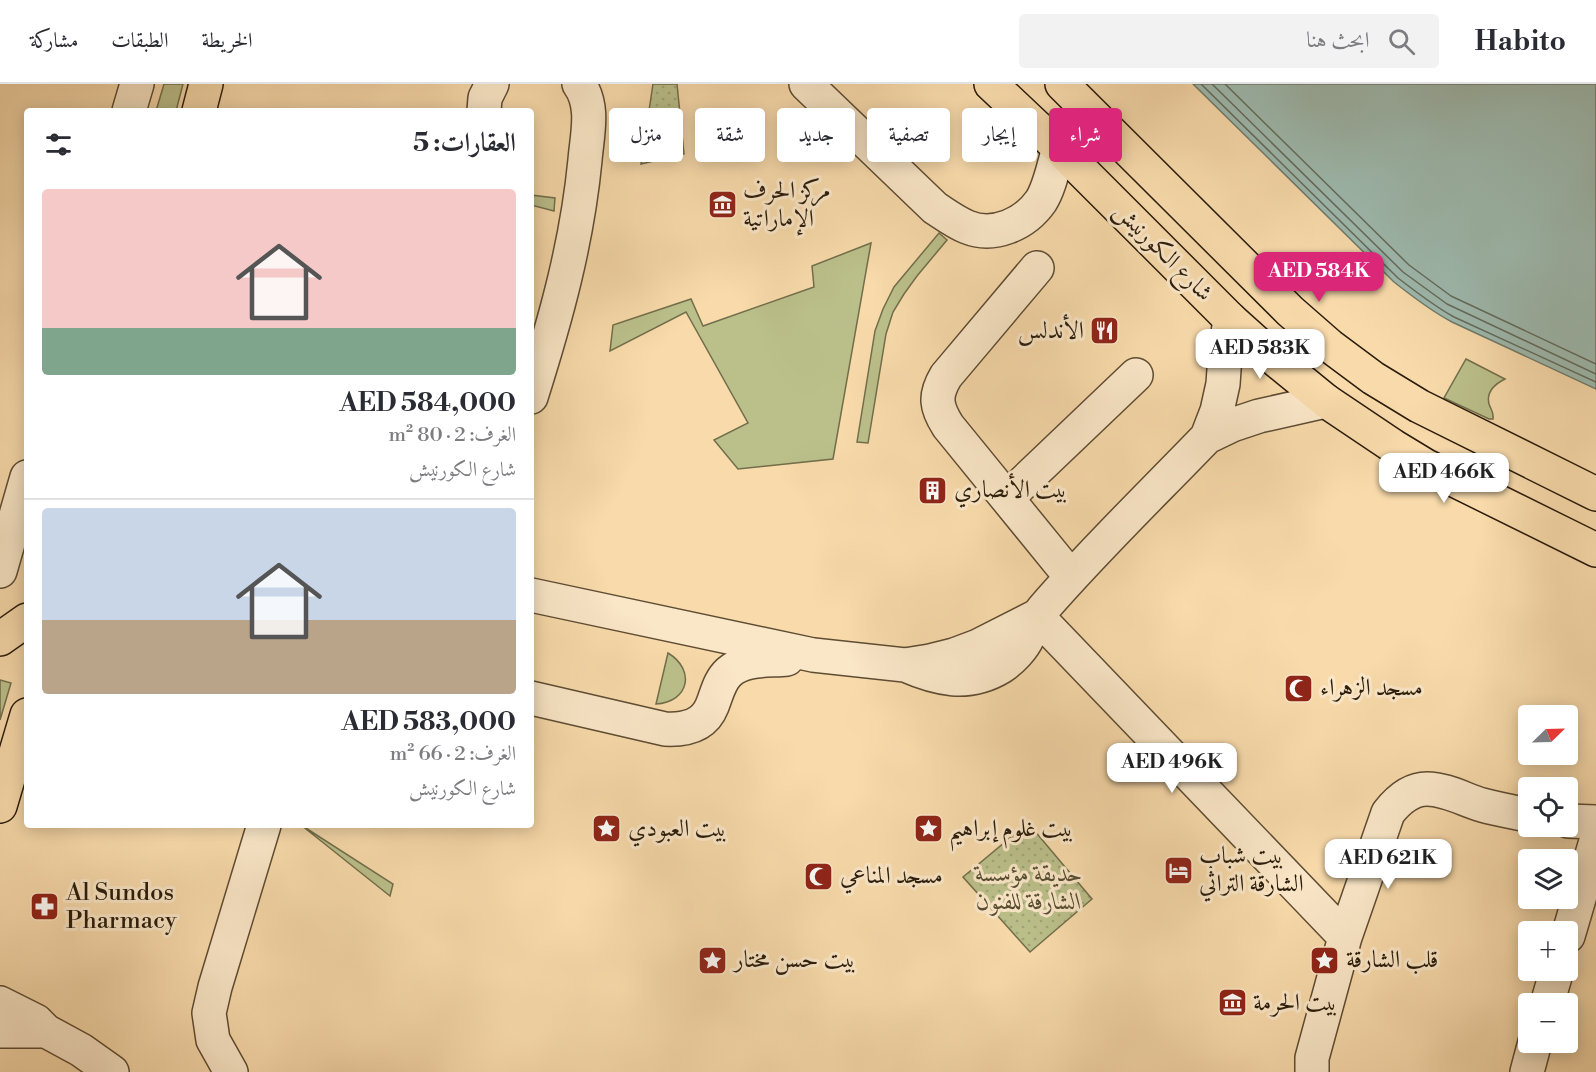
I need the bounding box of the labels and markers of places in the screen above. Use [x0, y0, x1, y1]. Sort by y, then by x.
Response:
place label: مركز الحرف الإماراتية [743, 176, 831, 236]
museum icon: مركز الحرف الإماراتية [706, 189, 738, 221]
pin: AED 584K [1257, 252, 1381, 303]
place label: الأندلس [1018, 314, 1084, 346]
restaurant icon: الأندلس [1089, 315, 1121, 347]
pin: AED 583K [1198, 329, 1322, 380]
pin: AED 466K [1382, 453, 1506, 504]
place label: بيت الأنصاري [954, 473, 1068, 508]
building icon: بيت الأنصاري [917, 474, 949, 506]
mosque icon: مسجد الزهراء [1283, 672, 1315, 704]
place label: مسجد الزهراء [1320, 673, 1423, 703]
pin: AED 496K [1110, 743, 1234, 794]
place icon: بيت العبودي [591, 813, 623, 845]
place icon: بيت غلوم إبراهيم [912, 813, 944, 845]
place label: بيت العبودي [628, 814, 727, 847]
place label: بيت غلوم إبراهيم [949, 814, 1074, 852]
pin: AED 621K [1326, 839, 1450, 890]
place label: بيت شباب الشارقة التراثي [1199, 841, 1304, 902]
hotel icon: بيت شباب الشارقة التراثي [1162, 854, 1194, 886]
mosque icon: مسجد المناعي [803, 860, 835, 892]
place label: مسجد المناعي [840, 861, 943, 894]
place label: Al Sundos Pharmacy [65, 878, 177, 936]
pharmacy icon: Al Sundos Pharmacy [29, 891, 61, 923]
place icon: بيت حسن مختار [697, 944, 729, 976]
place icon: قلب الشارقة [1309, 944, 1341, 976]
place label: بيت حسن مختار [732, 945, 856, 975]
place label: قلب الشارقة [1346, 945, 1438, 975]
museum icon: بيت الحرمة [1216, 987, 1248, 1019]
place label: بيت الحرمة [1253, 988, 1338, 1018]

